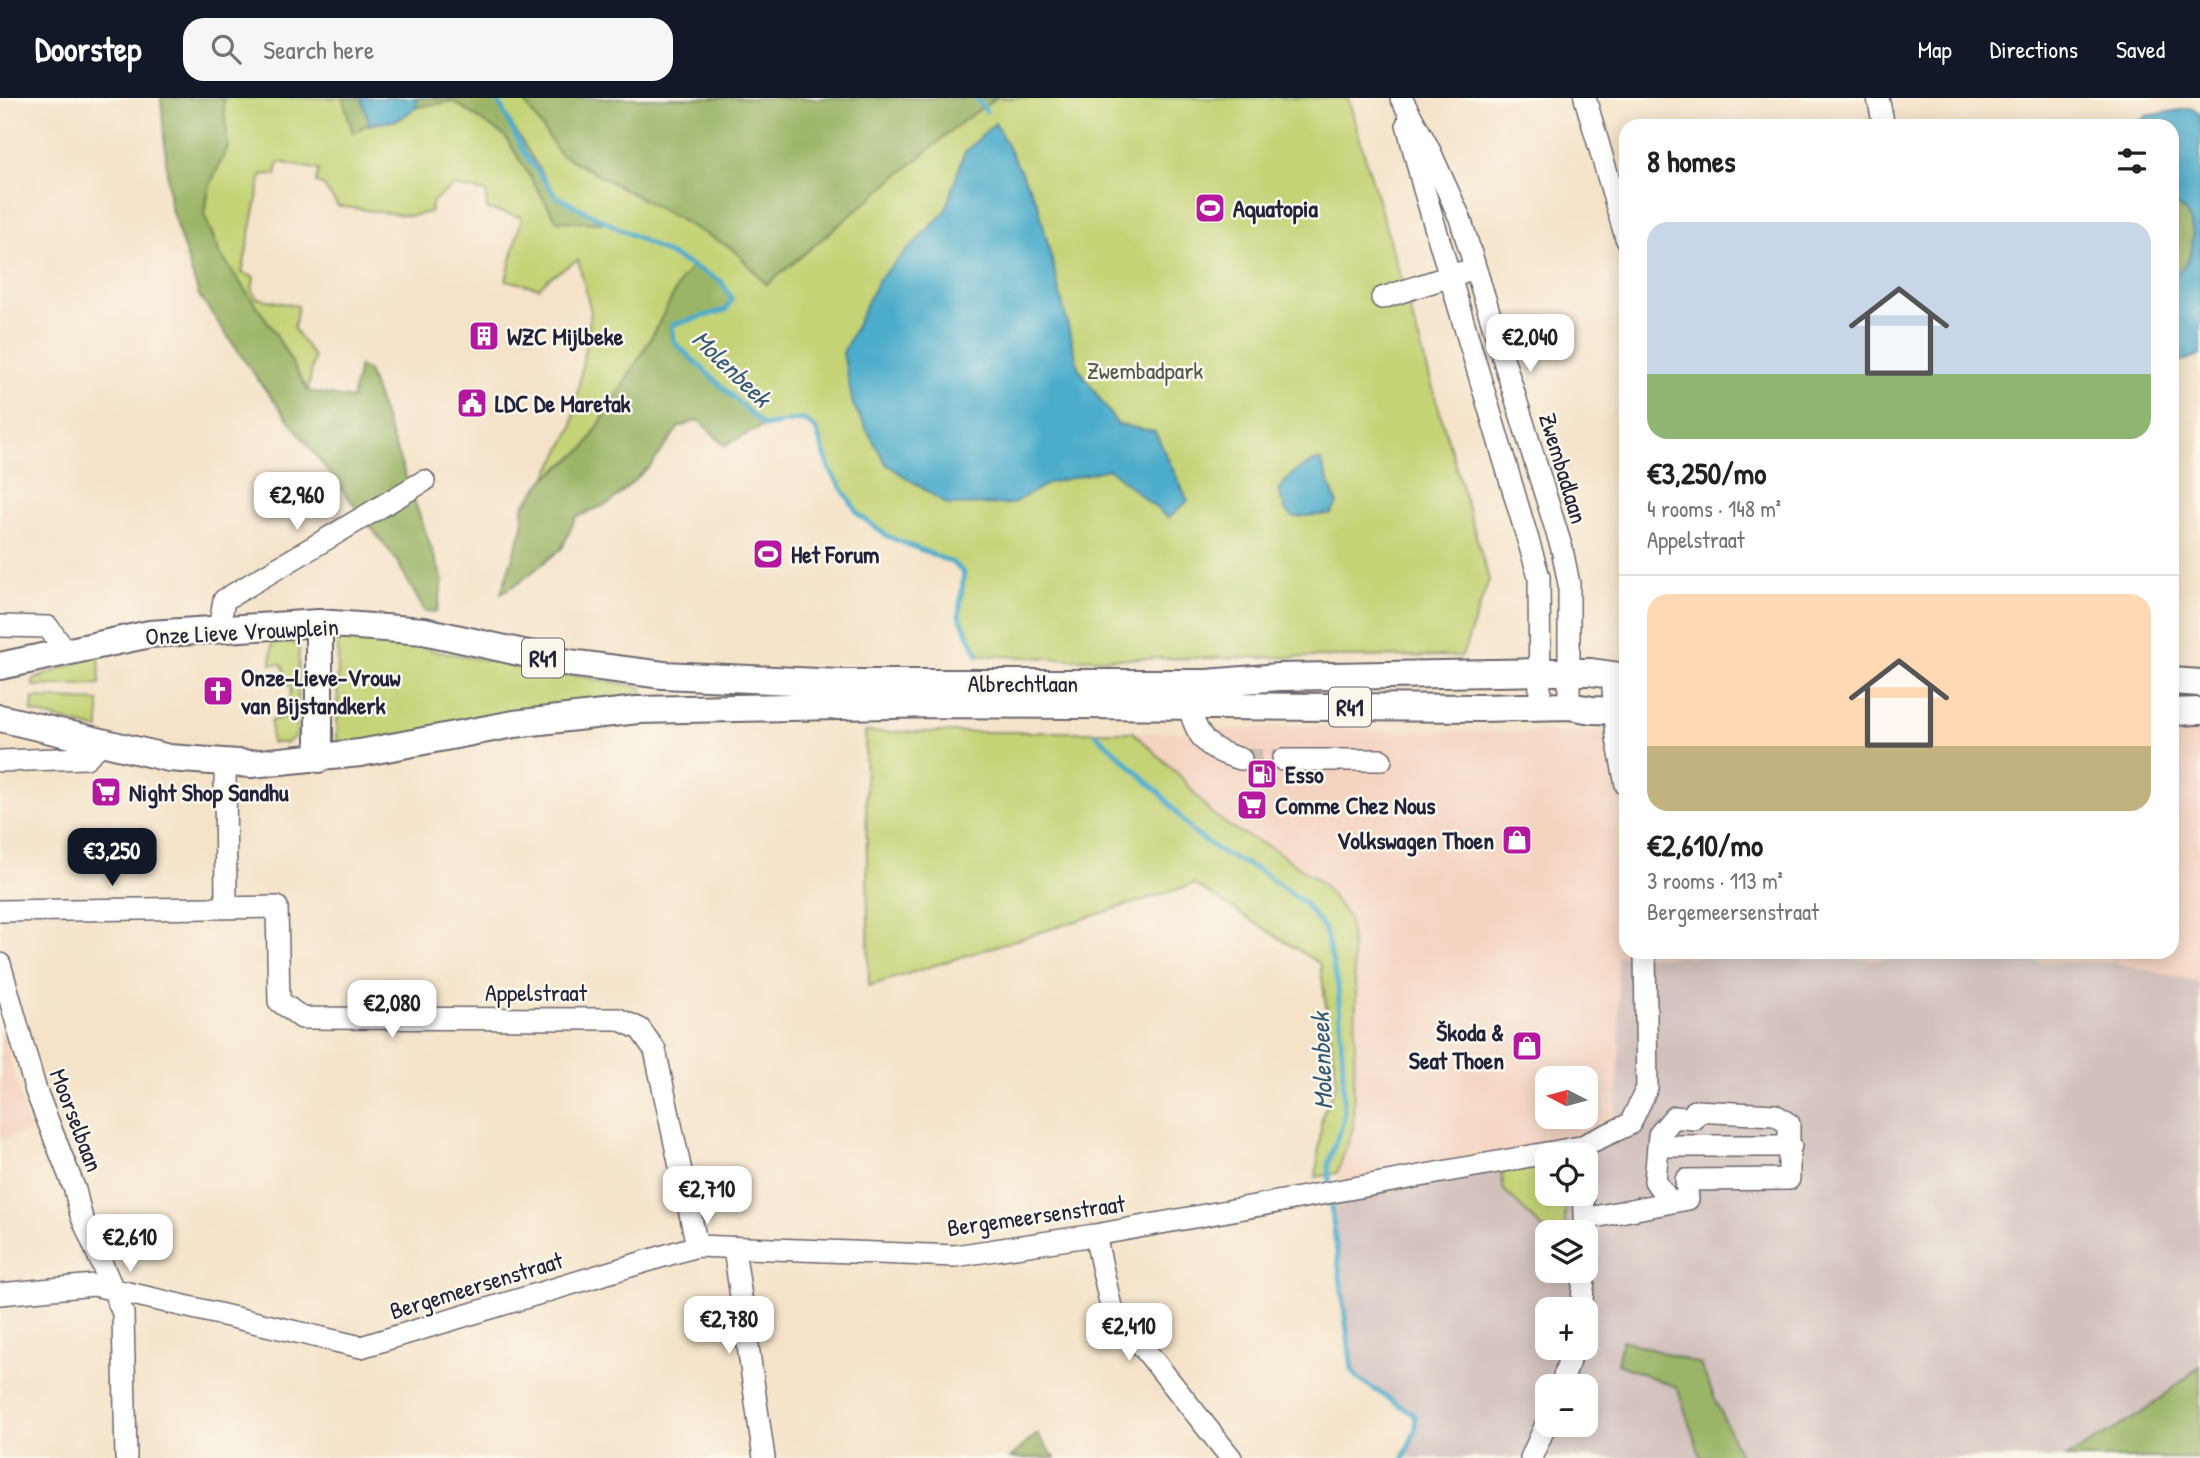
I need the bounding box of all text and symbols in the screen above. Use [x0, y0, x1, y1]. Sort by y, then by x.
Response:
search box [183, 18, 673, 81]
text: Doorstep [35, 27, 141, 71]
icon: search [207, 30, 245, 68]
text: Search here [263, 32, 374, 67]
text: Map [1918, 33, 1952, 65]
text: Directions [1990, 33, 2078, 65]
text: Saved [2116, 33, 2165, 65]
text: 8 homes [1647, 141, 1735, 181]
icon: filters [2113, 142, 2151, 180]
sports icon: Aquatopia [1193, 191, 1227, 225]
place label: Aquatopia [1233, 192, 1318, 225]
icon: home [1836, 268, 1962, 394]
pin: €2,040 [1473, 314, 1587, 374]
building icon: WZC Mijlbeke [467, 319, 501, 353]
place label: WZC Mijlbeke [507, 320, 624, 352]
text: €2,040 [1502, 321, 1558, 352]
water label: Molenbeek [685, 322, 781, 416]
park label: Zwembadpark [1087, 354, 1203, 386]
public building icon: LDC De Maretak [455, 386, 489, 420]
place label: LDC De Maretak [495, 387, 631, 419]
street label: Zwembadlaan [1532, 409, 1596, 527]
text: €3,250/mo [1647, 453, 1766, 493]
pin: €2,960 [240, 472, 354, 532]
text: €2,960 [270, 479, 324, 510]
text: 4 rooms · 148 m² [1647, 493, 1781, 524]
text: Appelstraat [1647, 524, 1745, 555]
sports icon: Het Forum [751, 537, 785, 571]
place label: Het Forum [791, 538, 879, 570]
street label: Onze Lieve Vrouwplein [144, 610, 340, 652]
road number: R41 [522, 638, 564, 678]
icon: home [1836, 640, 1962, 766]
place label: Onze-Lieve-Vrouw van Bijstandkerk [241, 661, 401, 721]
street label: Albrechtlaan [968, 667, 1078, 699]
church icon: Onze-Lieve-Vrouw van Bijstandkerk [201, 674, 235, 708]
road number: R41 [1329, 688, 1371, 726]
fuel station icon: Esso [1245, 757, 1279, 791]
place label: Esso [1285, 758, 1324, 790]
supermarket icon: Night Shop Sandhu [89, 775, 123, 809]
place label: Night Shop Sandhu [129, 776, 289, 809]
supermarket icon: Comme Chez Nous [1235, 788, 1269, 822]
place label: Comme Chez Nous [1275, 789, 1435, 821]
shop icon: Volkswagen Thoen [1500, 823, 1534, 857]
place label: Volkswagen Thoen [1337, 824, 1494, 857]
text: €2,610/mo [1647, 825, 1763, 865]
pin: €3,250 [55, 828, 169, 888]
text: €3,250 [84, 835, 140, 866]
text: 3 rooms · 113 m² [1647, 865, 1783, 896]
text: Bergemeersenstraat [1647, 896, 1819, 927]
street label: Appelstraat [485, 976, 588, 1008]
pin: €2,080 [335, 981, 449, 1040]
text: €2,080 [363, 987, 421, 1018]
water label: Molenbeek [1302, 1010, 1340, 1110]
place label: Škoda & Seat Thoen [1409, 1016, 1504, 1076]
shop icon: Škoda & Seat Thoen [1510, 1029, 1544, 1063]
street label: Moorselbaan [43, 1064, 111, 1176]
north arrow [1535, 1066, 1598, 1129]
map controls [1535, 1066, 1598, 1437]
button: locate [1535, 1143, 1598, 1206]
pin: €2,710 [650, 1166, 764, 1226]
text: €2,710 [679, 1173, 735, 1204]
street label: Bergemeersenstraat [945, 1187, 1128, 1243]
pin: €2,610 [73, 1214, 187, 1274]
button: layers [1535, 1220, 1598, 1283]
text: €2,610 [103, 1221, 157, 1252]
street label: Bergemeersenstraat [386, 1243, 567, 1327]
pin: €2,780 [672, 1296, 786, 1356]
button: + [1535, 1297, 1598, 1360]
text: €2,780 [700, 1303, 758, 1334]
pin: €2,410 [1072, 1304, 1186, 1363]
text: €2,410 [1102, 1310, 1156, 1341]
button: − [1535, 1374, 1598, 1437]

